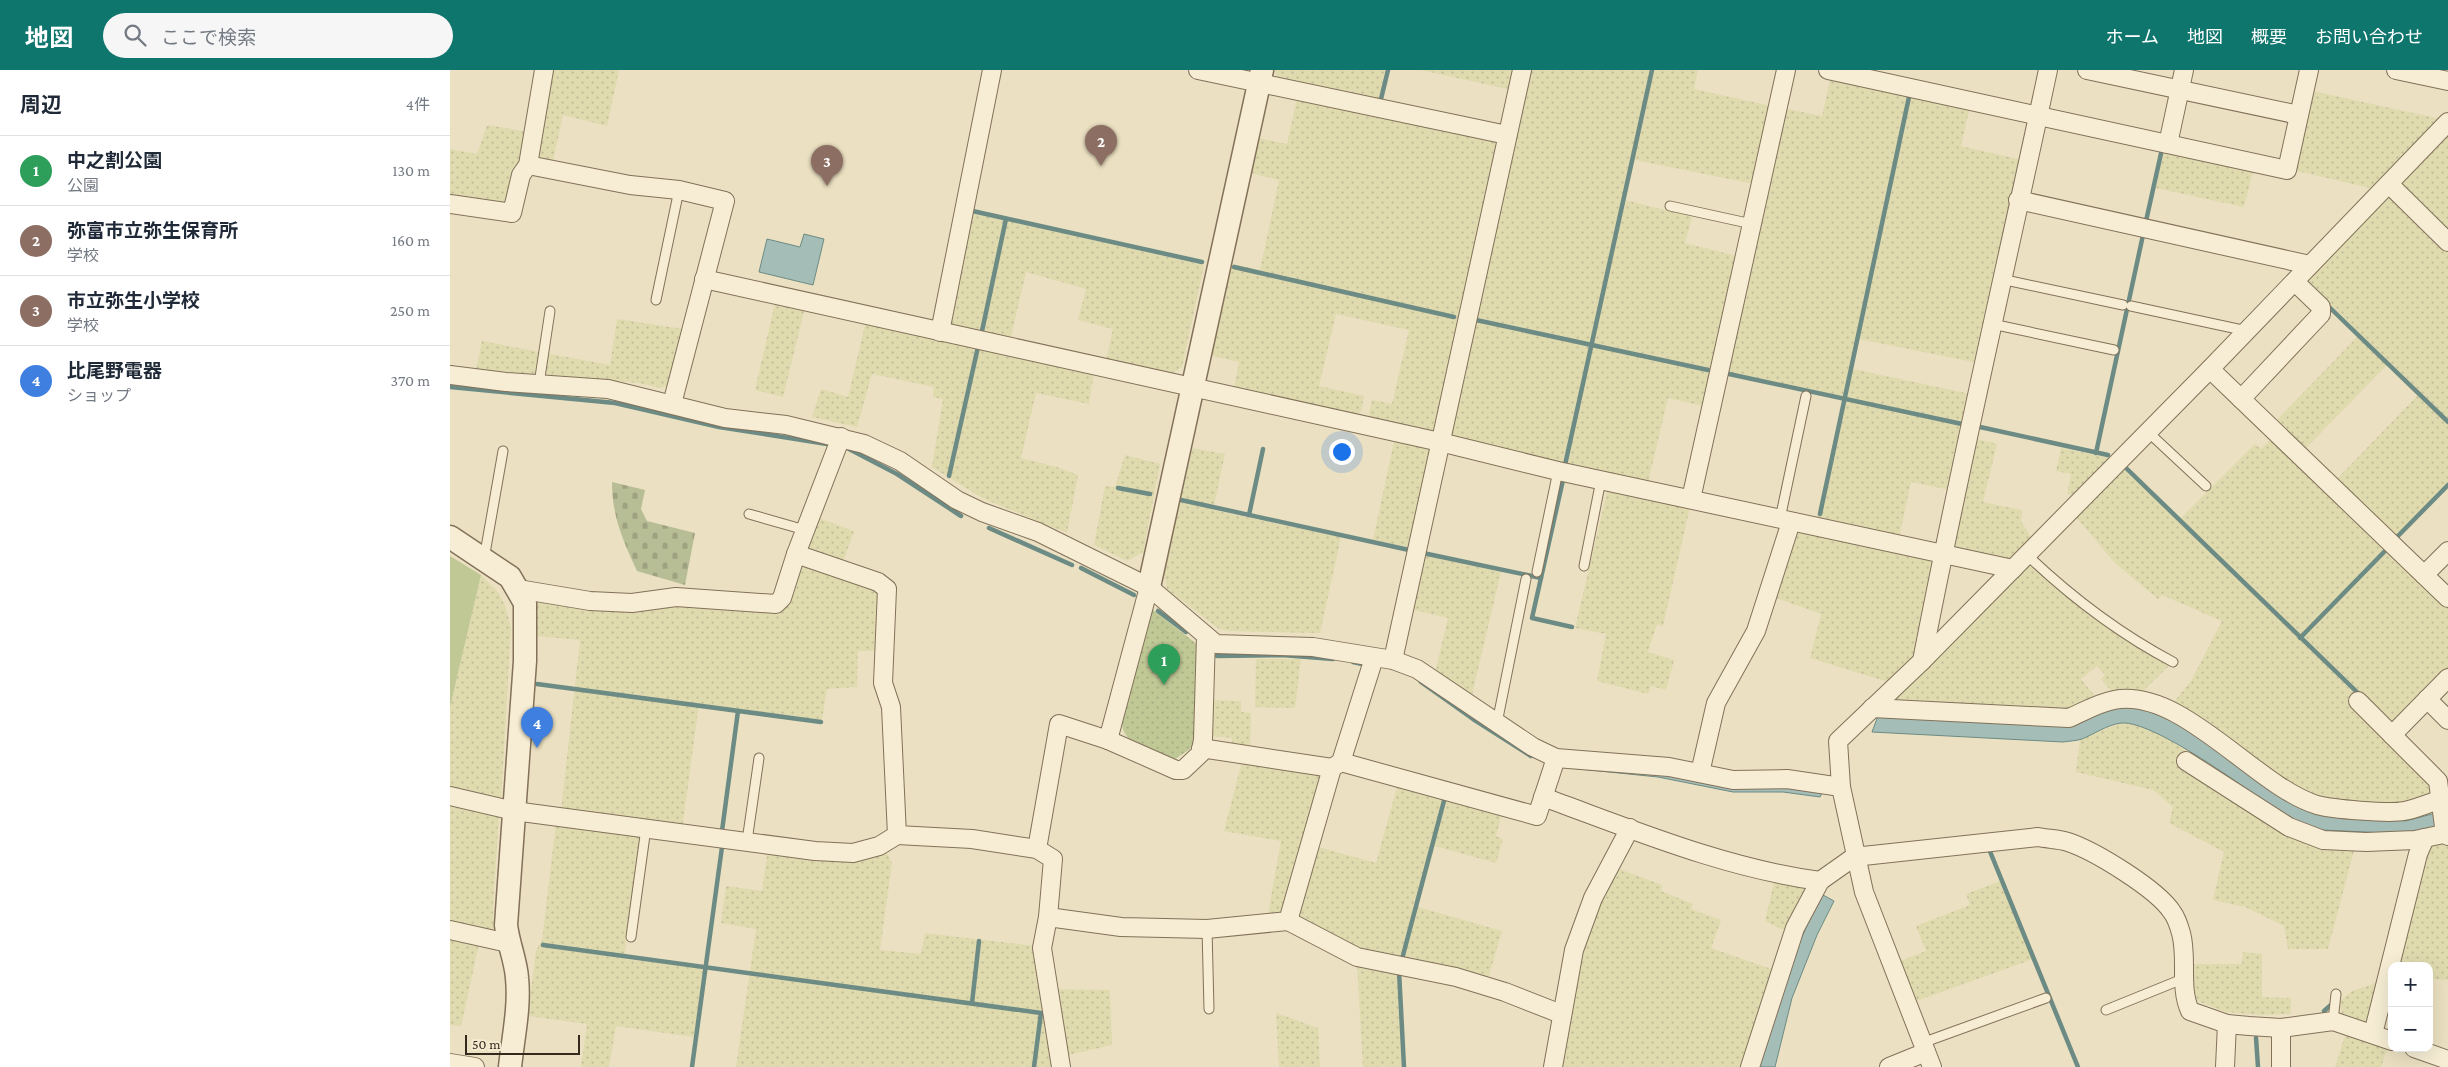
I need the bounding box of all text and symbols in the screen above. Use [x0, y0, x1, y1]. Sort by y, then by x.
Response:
search box [103, 13, 453, 58]
icon: search [121, 21, 149, 49]
text: 地図 [25, 24, 73, 51]
text: ここで検索 [161, 27, 256, 48]
text: ホーム [2106, 27, 2159, 47]
text: 地図 [2187, 27, 2223, 47]
text: 概要 [2251, 27, 2287, 47]
text: お問い合わせ [2315, 27, 2423, 47]
text: 周辺 [20, 93, 62, 117]
text: 4件 [406, 96, 430, 113]
pin: 2 [1085, 125, 1117, 166]
pin: 3 [811, 145, 843, 186]
text: 中之割公園 [67, 150, 162, 171]
text: 1 [33, 162, 39, 179]
text: 130 m [392, 162, 430, 179]
text: 公園 [67, 177, 99, 194]
text: 弥富市立弥生保育所 [67, 220, 238, 241]
text: 2 [32, 232, 40, 249]
text: 160 m [392, 232, 430, 249]
text: 学校 [67, 247, 99, 264]
text: 市立弥生小学校 [67, 290, 200, 311]
text: 3 [32, 302, 40, 319]
text: 250 m [390, 302, 430, 319]
text: 学校 [67, 317, 99, 334]
text: 比尾野電器 [67, 360, 162, 381]
text: 4 [32, 372, 40, 389]
text: 370 m [391, 372, 430, 389]
text: ショップ [67, 387, 131, 404]
your location [1329, 439, 1355, 465]
pin: 1 [1148, 644, 1180, 685]
pin: 4 [521, 707, 553, 748]
map controls [2388, 962, 2433, 1052]
button: + [2388, 962, 2433, 1007]
button: − [2388, 1007, 2433, 1052]
scale bar [465, 1032, 580, 1055]
text: 50 m [472, 1036, 500, 1052]

